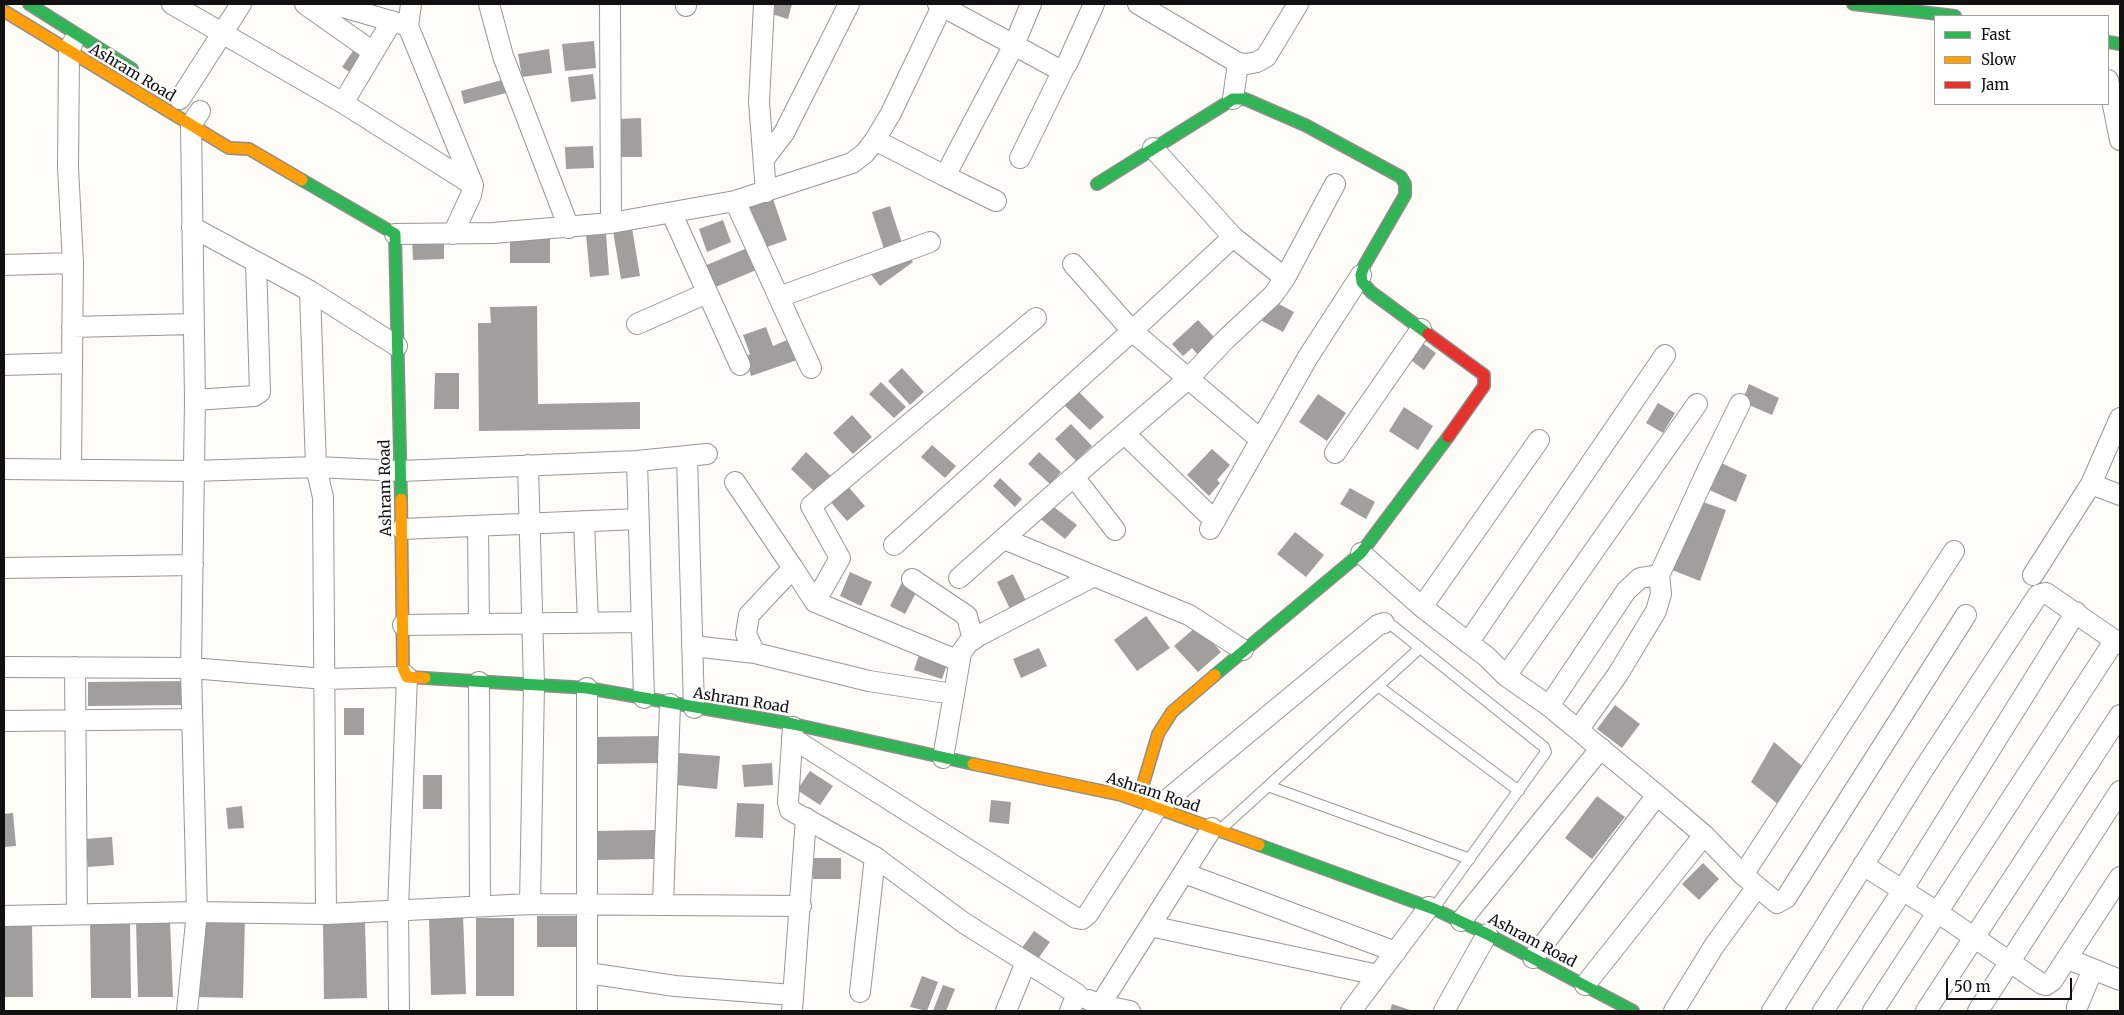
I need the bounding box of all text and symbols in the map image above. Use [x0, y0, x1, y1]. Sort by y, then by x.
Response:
legend [1934, 15, 2109, 105]
text: Fast [1981, 25, 2011, 44]
street label: Ashram Road [86, 40, 178, 106]
text: Slow [1981, 50, 2016, 69]
text: Jam [1981, 75, 2009, 94]
street label: Ashram Road [376, 439, 396, 537]
street label: Ashram Road [692, 685, 790, 717]
street label: Ashram Road [1104, 769, 1202, 817]
street label: Ashram Road [1485, 910, 1579, 972]
scale bar [1949, 968, 2075, 1000]
text: 50 m [1954, 977, 1991, 996]

